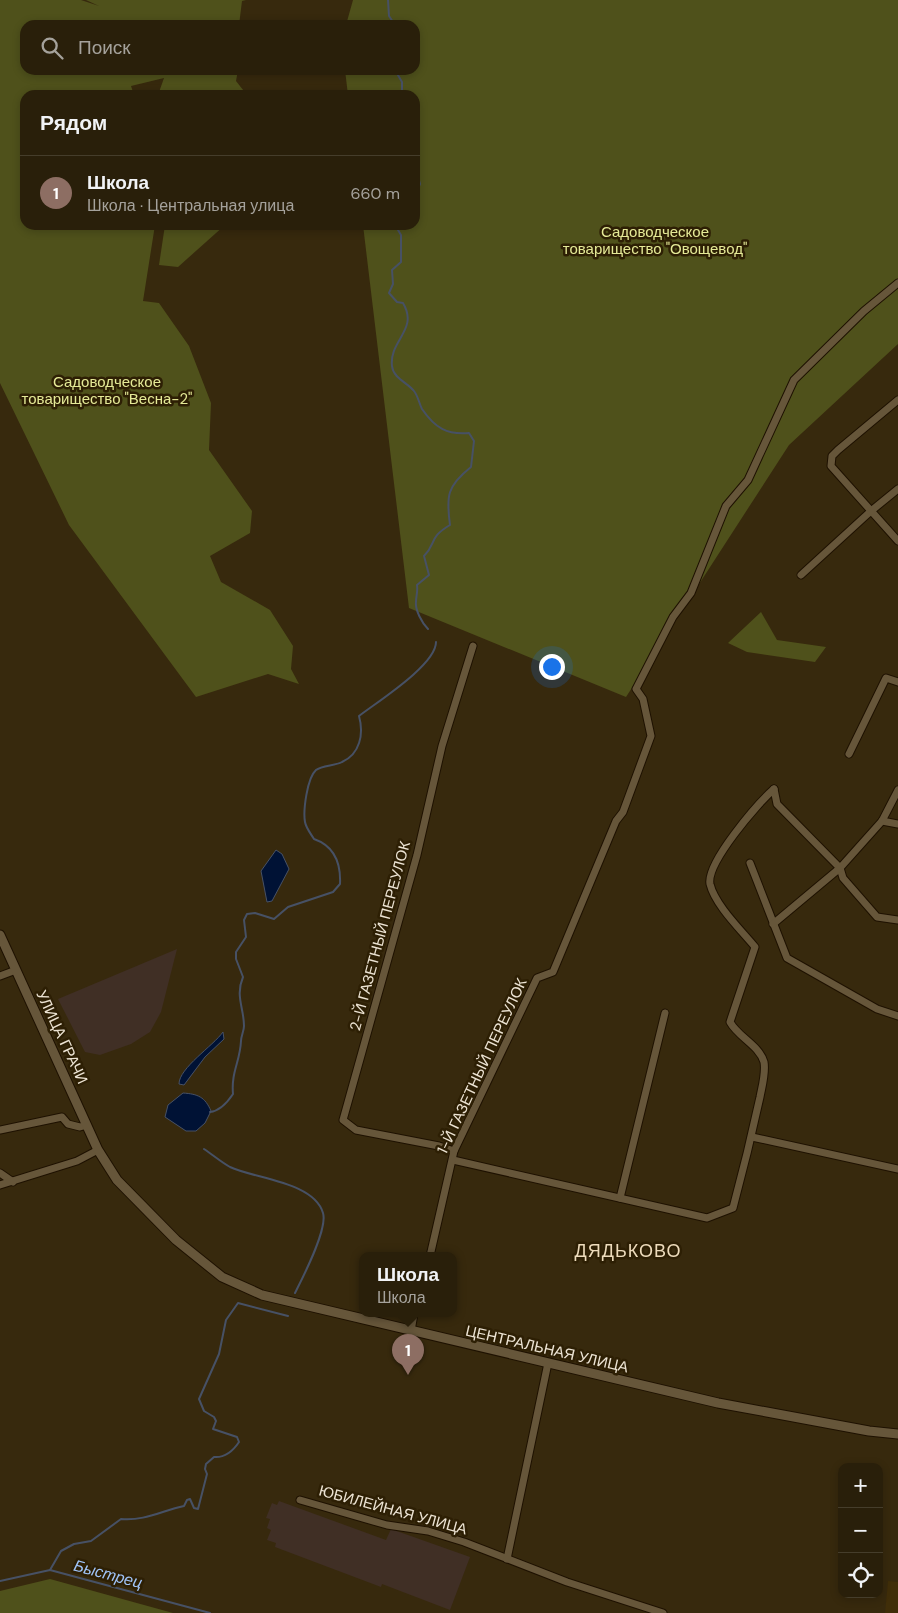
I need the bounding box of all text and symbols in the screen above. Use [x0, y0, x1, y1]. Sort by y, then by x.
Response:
search box [20, 20, 420, 75]
icon: search [38, 34, 66, 62]
text: Поиск [78, 35, 131, 60]
text: Рядом [40, 109, 107, 137]
text: Школа [87, 170, 149, 195]
text: 1 [53, 183, 59, 204]
text: 660 m [350, 183, 400, 204]
text: Школа · Центральная улица [87, 195, 294, 216]
park label: Садоводческое товарищество "Овощевод" [563, 222, 747, 259]
park label: Садоводческое товарищество "Весна-2" [22, 372, 192, 409]
your location [539, 654, 565, 680]
street label: 2-Й ГАЗЕТНЫЙ ПЕРЕУЛОК [345, 839, 415, 1033]
street label: 1-Й ГАЗЕТНЫЙ ПЕРЕУЛОК [432, 975, 532, 1157]
street label: УЛИЦА ГРАЧИ [31, 987, 93, 1087]
district label: ДЯДЬКОВО [575, 1239, 681, 1263]
popup [359, 1252, 457, 1317]
text: Школа [377, 1262, 439, 1287]
text: Школа [377, 1287, 426, 1308]
street label: ЦЕНТРАЛЬНАЯ УЛИЦА [464, 1321, 630, 1377]
pin: 1 [392, 1334, 424, 1375]
map controls [838, 1463, 883, 1598]
button: + [838, 1463, 883, 1508]
street label: ЮБИЛЕЙНАЯ УЛИЦА [317, 1481, 469, 1539]
button: − [838, 1508, 883, 1553]
button: locate [838, 1553, 883, 1598]
water label: Быстрец [71, 1555, 145, 1593]

